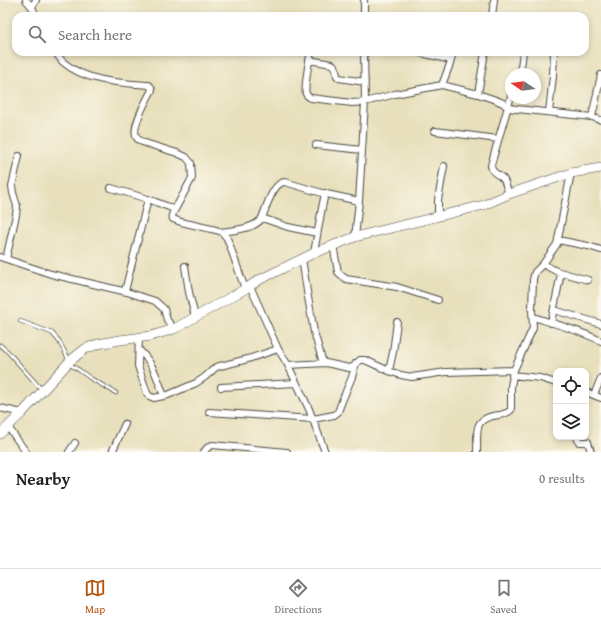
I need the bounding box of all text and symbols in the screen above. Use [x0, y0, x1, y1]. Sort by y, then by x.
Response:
search box [12, 12, 589, 56]
icon: search [26, 23, 48, 45]
text: Search here [58, 24, 132, 45]
north arrow [505, 68, 541, 104]
map controls [553, 368, 589, 440]
button: locate [553, 368, 589, 404]
button: layers [553, 404, 589, 440]
text: Nearby [16, 466, 70, 491]
text: 0 results [539, 469, 585, 488]
tab: Map [84, 577, 106, 617]
tab: Directions [275, 577, 322, 617]
tab: Saved [490, 577, 517, 617]

